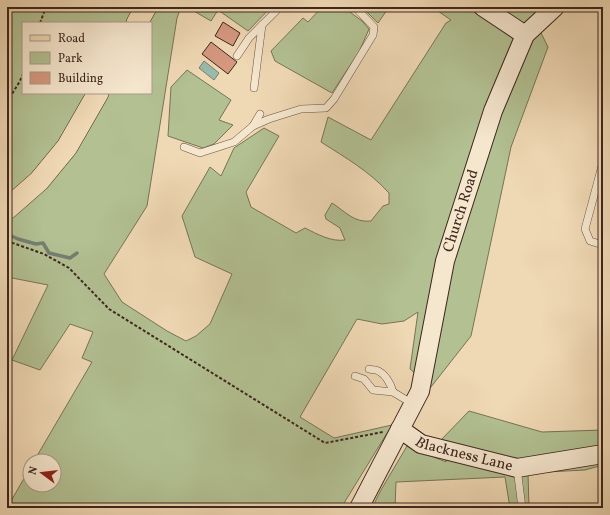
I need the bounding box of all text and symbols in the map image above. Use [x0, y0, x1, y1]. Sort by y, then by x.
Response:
legend [22, 22, 152, 94]
text: Road [58, 31, 85, 47]
text: Park [58, 51, 83, 67]
text: Building [58, 71, 103, 87]
street label: Church Road [438, 167, 484, 255]
street label: Blackness Lane [410, 432, 515, 477]
north arrow [22, 453, 62, 493]
text: N [26, 465, 42, 477]

